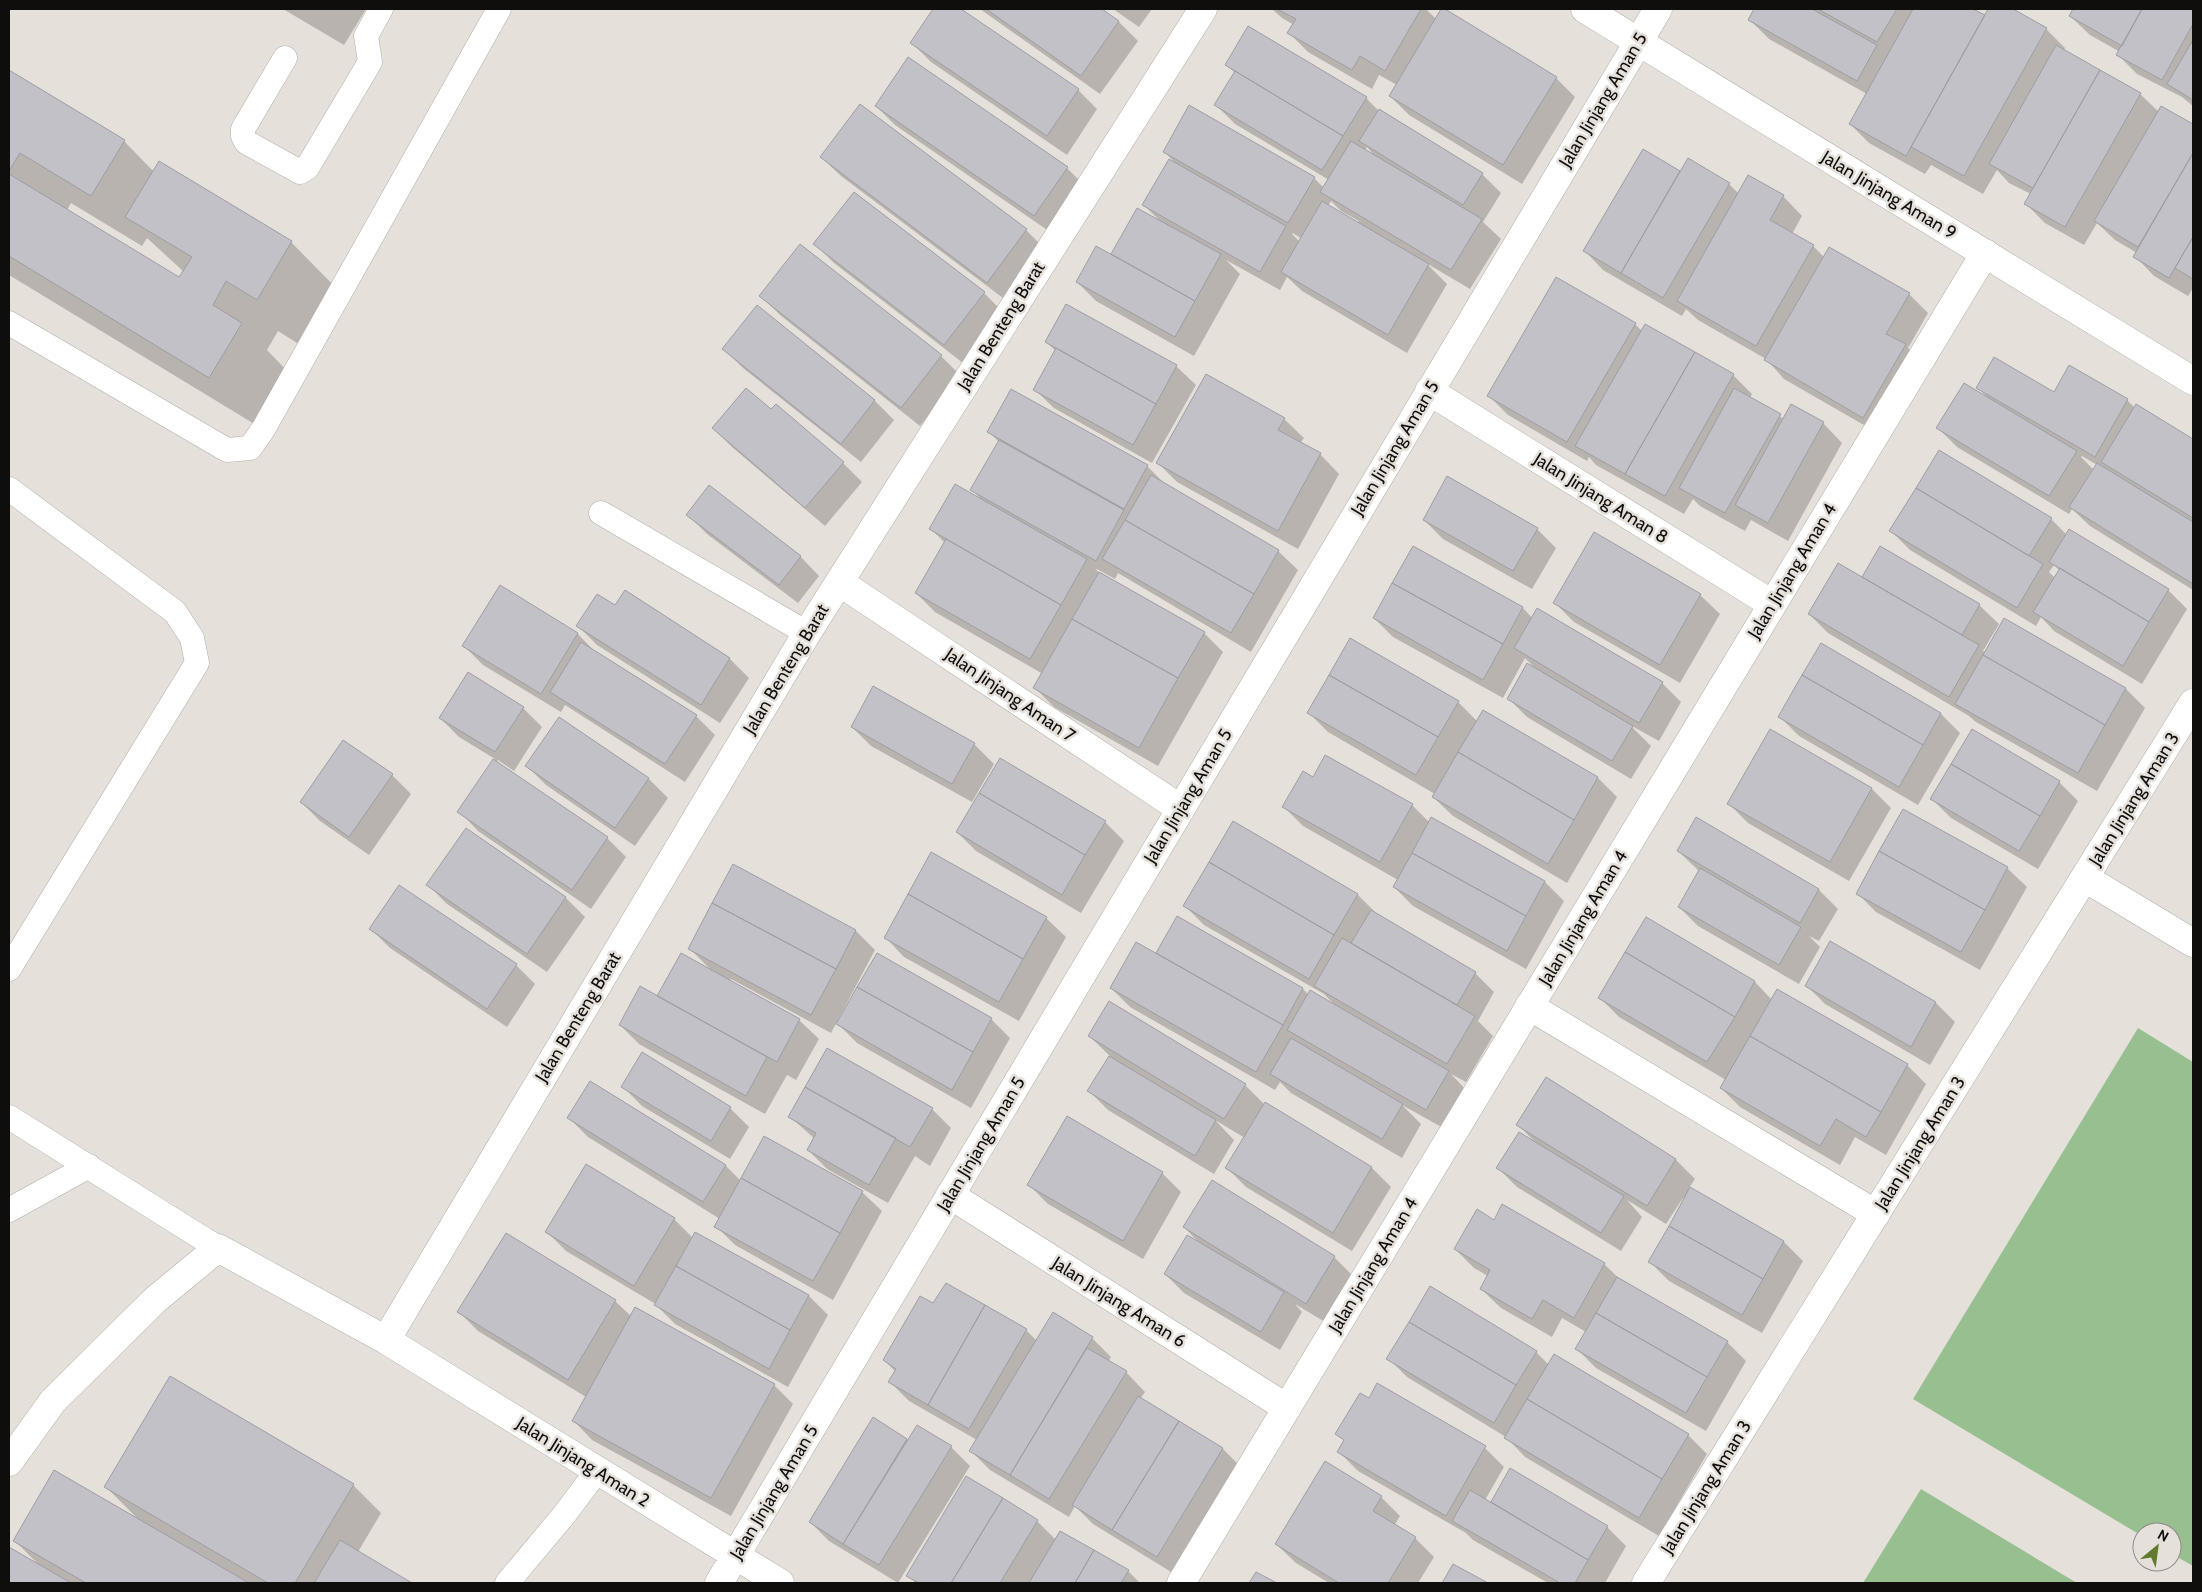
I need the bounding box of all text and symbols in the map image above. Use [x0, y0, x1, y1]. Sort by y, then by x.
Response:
street label: Jalan Jinjang Aman 5 [1554, 29, 1652, 172]
street label: Jalan Jinjang Aman 9 [1817, 145, 1961, 244]
street label: Jalan Benteng Barat [952, 258, 1049, 395]
street label: Jalan Jinjang Aman 5 [1346, 377, 1444, 520]
street label: Jalan Jinjang Aman 8 [1529, 447, 1672, 548]
street label: Jalan Jinjang Aman 4 [1742, 499, 1841, 643]
street label: Jalan Benteng Barat [738, 600, 833, 739]
street label: Jalan Jinjang Aman 7 [940, 643, 1079, 747]
street label: Jalan Jinjang Aman 5 [1139, 725, 1237, 868]
street label: Jalan Jinjang Aman 3 [2084, 728, 2184, 871]
street label: Jalan Jinjang Aman 4 [1533, 846, 1632, 990]
street label: Jalan Benteng Barat [530, 948, 625, 1087]
street label: Jalan Jinjang Aman 3 [1870, 1072, 1970, 1215]
street label: Jalan Jinjang Aman 5 [932, 1073, 1030, 1216]
street label: Jalan Jinjang Aman 4 [1323, 1193, 1422, 1337]
street label: Jalan Jinjang Aman 6 [1047, 1251, 1190, 1352]
street label: Jalan Jinjang Aman 2 [511, 1412, 654, 1512]
street label: Jalan Jinjang Aman 3 [1656, 1416, 1756, 1559]
street label: Jalan Jinjang Aman 5 [725, 1421, 823, 1564]
north arrow [2132, 1522, 2182, 1572]
text: N [2155, 1525, 2172, 1546]

